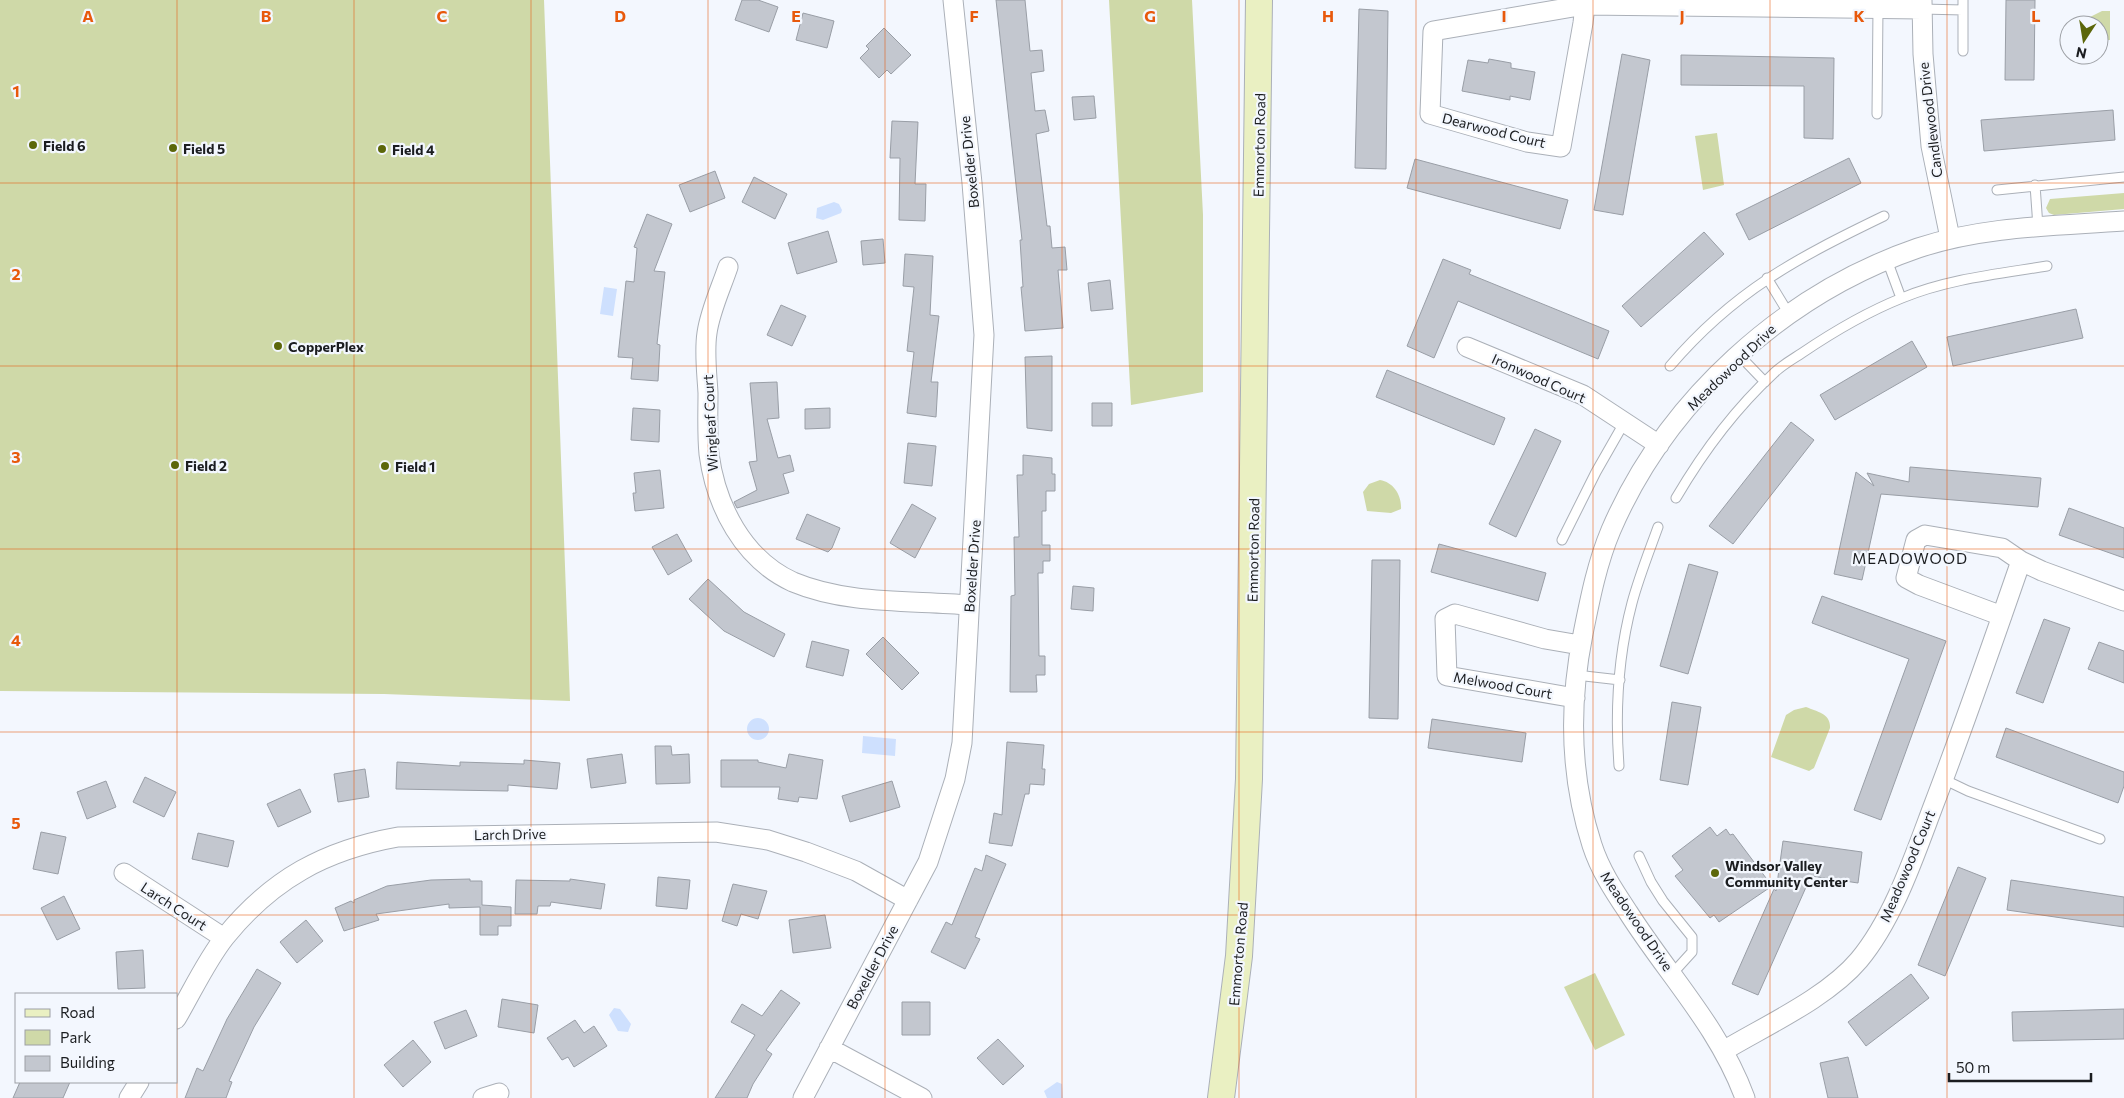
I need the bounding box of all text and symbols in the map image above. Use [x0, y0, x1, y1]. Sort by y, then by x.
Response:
text: A [82, 6, 94, 25]
text: B [261, 6, 272, 25]
text: C [437, 6, 448, 25]
text: D [614, 6, 626, 25]
text: E [791, 6, 801, 25]
text: F [969, 6, 979, 25]
text: G [1144, 6, 1156, 25]
text: H [1322, 6, 1334, 25]
text: I [1501, 6, 1507, 25]
text: J [1679, 6, 1685, 25]
text: K [1853, 6, 1865, 25]
text: L [2031, 6, 2041, 25]
north arrow [2059, 15, 2109, 65]
text: N [2074, 44, 2088, 63]
street label: Candlewood Drive [1914, 61, 1946, 179]
text: 1 [12, 81, 20, 100]
street label: Emmorton Road [1250, 93, 1268, 197]
street label: Dearwood Court [1440, 109, 1548, 151]
street label: Boxelder Drive [956, 115, 982, 209]
place label: Field 6 [43, 137, 86, 154]
marker: Field 6 [27, 139, 39, 151]
place label: Field 5 [183, 140, 225, 157]
place label: Field 4 [392, 141, 435, 158]
marker: Field 5 [167, 142, 179, 154]
marker: Field 4 [376, 143, 388, 155]
text: 2 [11, 264, 21, 283]
street label: Meadowood Drive [1683, 320, 1779, 414]
place label: CopperPlex [288, 338, 364, 355]
marker: CopperPlex [272, 340, 284, 352]
street label: Ironwood Court [1489, 350, 1589, 406]
street label: Wingleaf Court [699, 374, 721, 472]
text: 3 [11, 447, 21, 466]
place label: Field 2 [185, 457, 227, 474]
place label: Field 1 [395, 458, 435, 475]
marker: Field 2 [169, 459, 181, 471]
marker: Field 1 [379, 460, 391, 472]
street label: Emmorton Road [1244, 498, 1262, 602]
street label: Boxelder Drive [960, 519, 984, 613]
district label: MEADOWOOD [1852, 549, 1968, 567]
text: 4 [11, 630, 21, 649]
street label: Melwood Court [1452, 668, 1554, 702]
street label: Meadowood Court [1876, 807, 1938, 924]
text: 5 [11, 813, 21, 832]
street label: Larch Drive [474, 825, 546, 843]
place label: Windsor Valley Community Center [1725, 857, 1848, 890]
marker: Windsor Valley Community Center [1709, 867, 1721, 879]
street label: Meadowood Drive [1597, 868, 1677, 974]
street label: Larch Court [138, 878, 210, 934]
street label: Emmorton Road [1225, 901, 1251, 1007]
street label: Boxelder Drive [843, 922, 901, 1012]
legend [15, 993, 178, 1083]
text: Road [60, 1003, 95, 1021]
text: Park [60, 1028, 91, 1046]
scale bar [1949, 1050, 2092, 1082]
text: Building [60, 1053, 115, 1071]
text: 50 m [1956, 1058, 1990, 1076]

